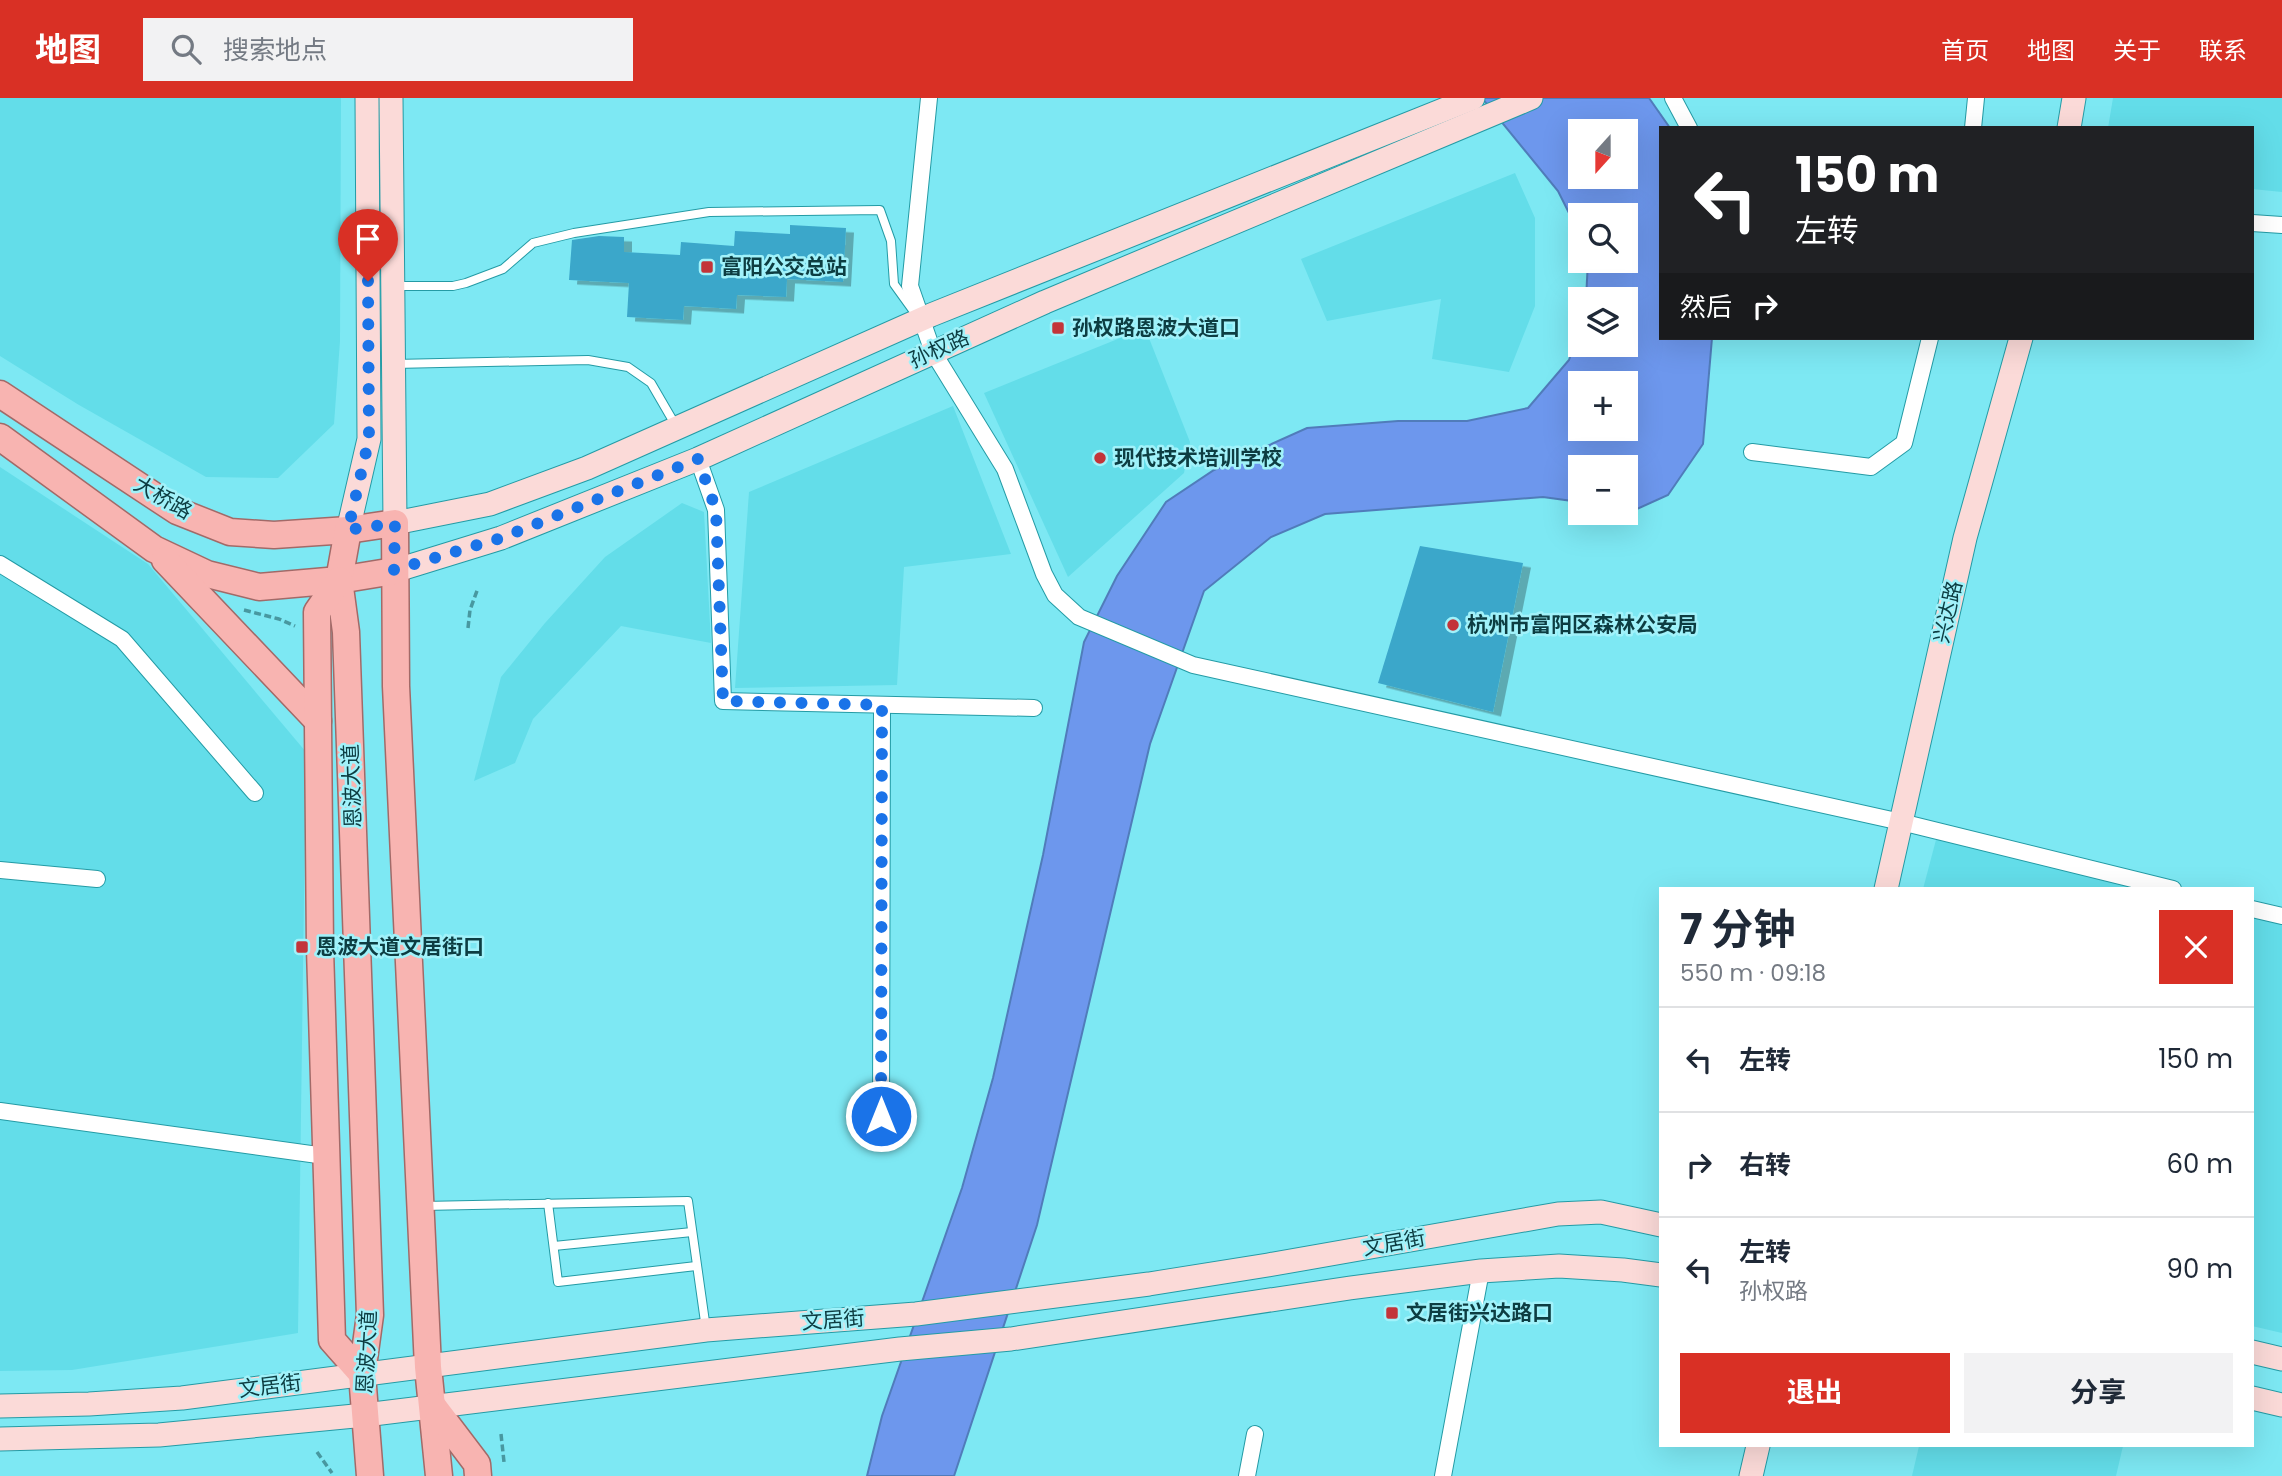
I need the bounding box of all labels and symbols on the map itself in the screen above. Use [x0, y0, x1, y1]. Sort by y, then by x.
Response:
north arrow [1568, 119, 1638, 189]
pin [338, 209, 398, 281]
place label: 富阳公交总站 [721, 252, 847, 281]
marker: 富阳公交总站 [699, 259, 715, 275]
place label: 孙权路恩波大道口 [1072, 313, 1240, 342]
marker: 孙权路恩波大道口 [1050, 320, 1066, 336]
street label: 孙权路 [904, 322, 973, 375]
place label: 现代技术培训学校 [1114, 443, 1282, 472]
marker: 现代技术培训学校 [1092, 450, 1108, 466]
street label: 大桥路 [129, 469, 198, 526]
street label: 兴达路 [1926, 578, 1969, 646]
place label: 杭州市富阳区森林公安局 [1467, 610, 1698, 639]
marker: 杭州市富阳区森林公安局 [1445, 617, 1461, 633]
street label: 恩波大道 [336, 744, 367, 828]
place label: 恩波大道文居街口 [316, 932, 484, 961]
marker: 恩波大道文居街口 [294, 939, 310, 955]
position arrow [844, 1079, 918, 1153]
street label: 文居街 [1360, 1223, 1427, 1262]
place label: 文居街兴达路口 [1406, 1298, 1553, 1327]
street label: 文居街 [801, 1303, 865, 1336]
marker: 文居街兴达路口 [1384, 1305, 1400, 1321]
street label: 恩波大道 [350, 1309, 383, 1395]
street label: 文居街 [237, 1367, 303, 1404]

